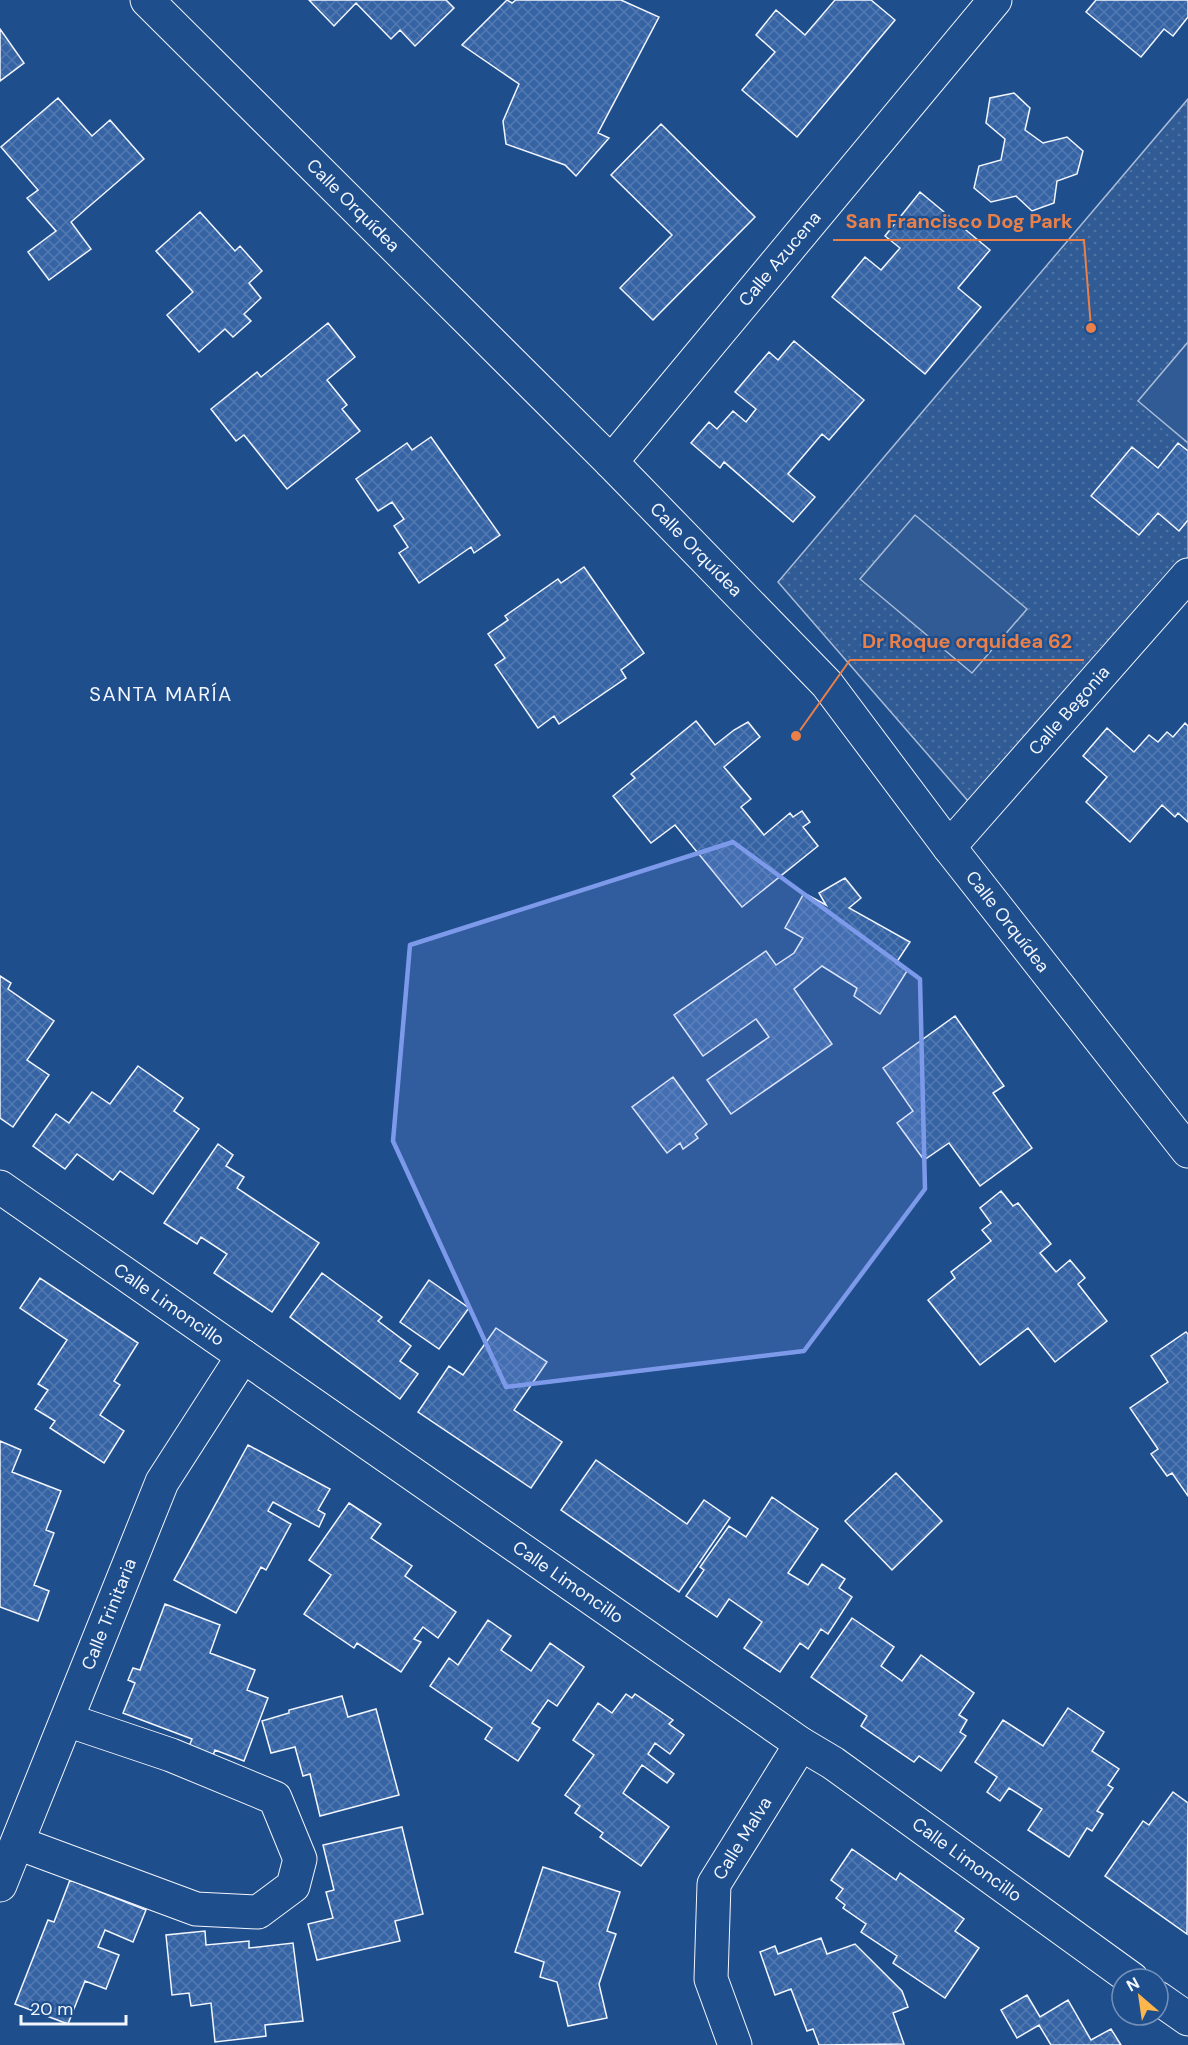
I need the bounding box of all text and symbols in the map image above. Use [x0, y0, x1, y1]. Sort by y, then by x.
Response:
street label: Calle Orquídea [301, 153, 405, 257]
callout: San Francisco Dog Park [833, 202, 1084, 240]
street label: Calle Azucena [733, 206, 826, 312]
text: San Francisco Dog Park [846, 208, 1073, 234]
street label: Calle Orquídea [645, 497, 748, 602]
callout: Dr Roque orquidea 62 [850, 622, 1084, 660]
text: Dr Roque orquidea 62 [862, 628, 1072, 654]
street label: Calle Begonia [1023, 660, 1115, 760]
district label: SANTA MARÍA [89, 681, 233, 707]
street label: Calle Orquídea [960, 866, 1055, 977]
street label: Calle Limoncillo [109, 1258, 229, 1352]
street label: Calle Limoncillo [508, 1535, 628, 1629]
street label: Calle Trinitaria [76, 1555, 142, 1673]
street label: Calle Malva [707, 1792, 777, 1884]
street label: Calle Limoncillo [907, 1812, 1027, 1908]
north arrow [1110, 1967, 1170, 2027]
text: N [1123, 1972, 1143, 1996]
scale bar [21, 1988, 126, 2026]
text: 20 m [30, 1997, 73, 2021]

